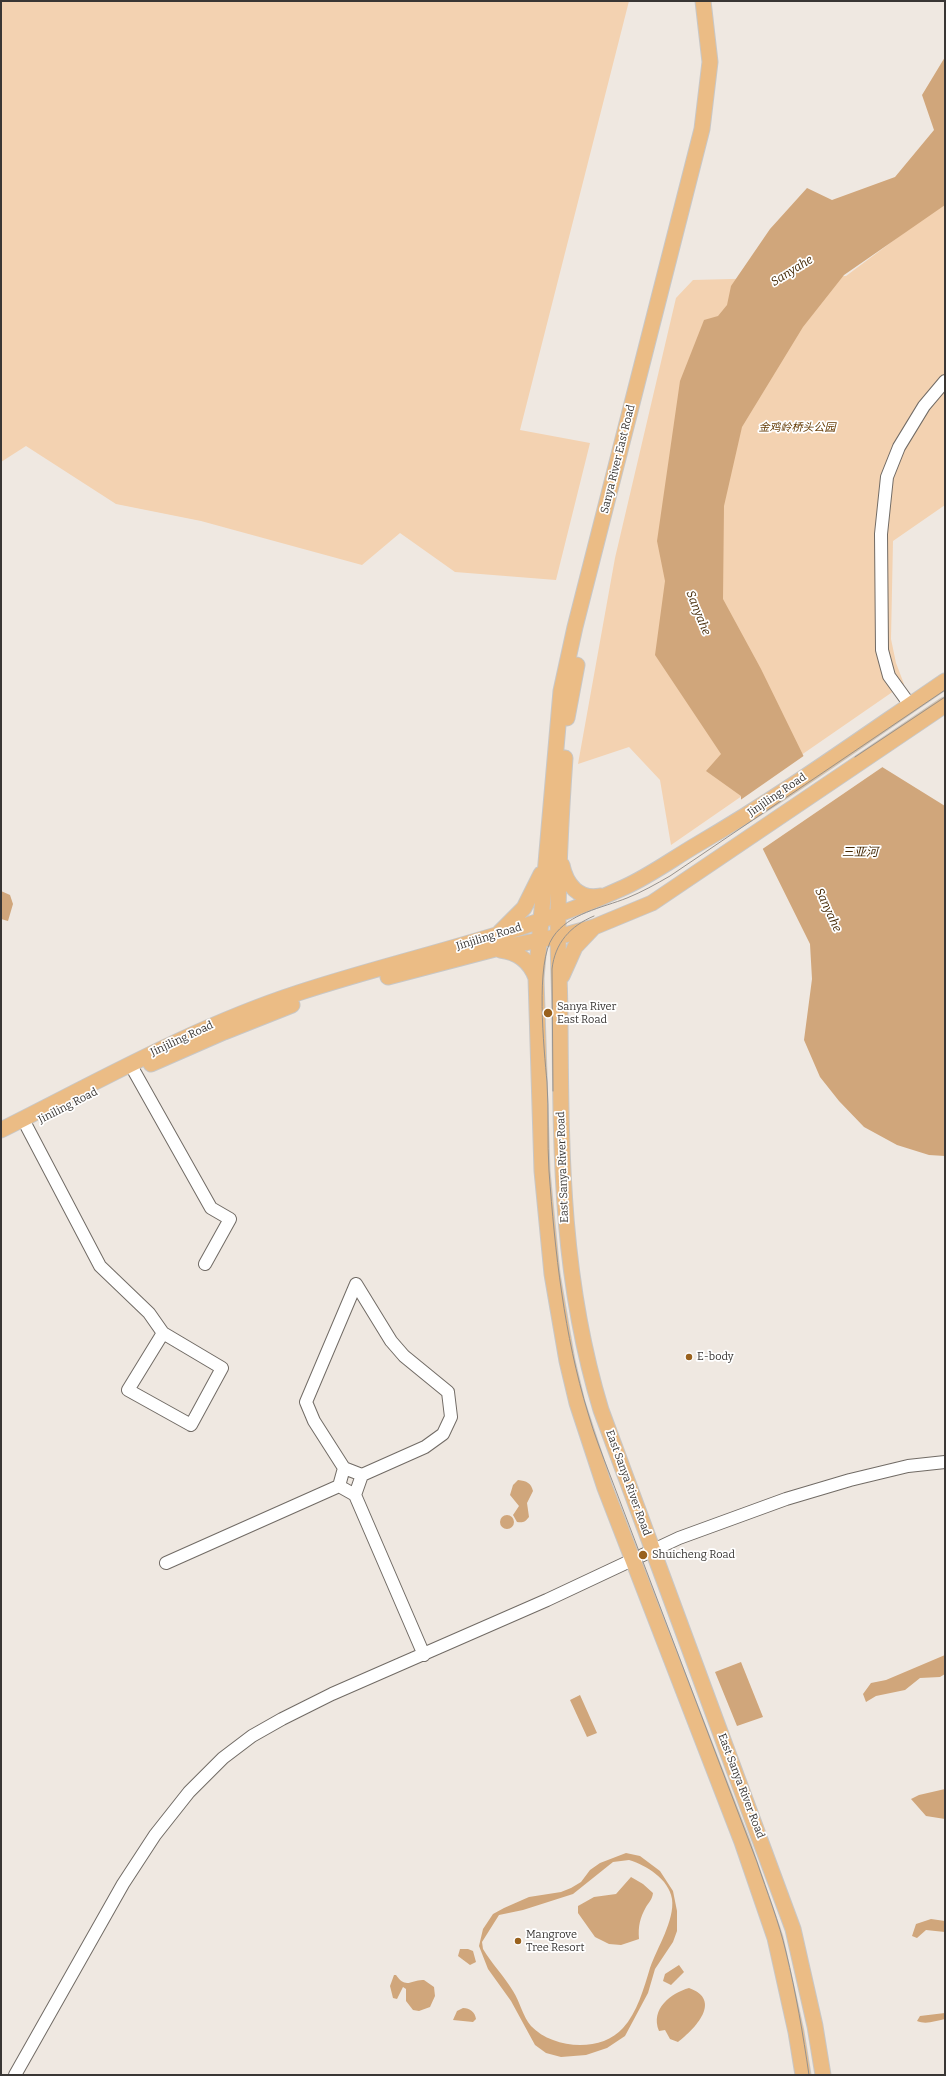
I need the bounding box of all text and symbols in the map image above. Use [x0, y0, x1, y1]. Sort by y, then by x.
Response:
water label: Sanyahe [768, 253, 816, 289]
street label: Sanya River East Road [598, 403, 638, 515]
park label: 金鸡岭桥头公园 [759, 421, 835, 435]
water label: Sanyahe [683, 589, 713, 637]
street label: Jinjiling Road [745, 771, 809, 819]
water label: 三亚河 [842, 846, 878, 860]
water label: Sanyahe [812, 886, 844, 934]
street label: Jinjiling Road [455, 921, 523, 953]
place label: Sanya River East Road [557, 1000, 616, 1026]
marker: Sanya River East Road [542, 1007, 554, 1019]
street label: Jinjiling Road [149, 1019, 215, 1059]
street label: Jiniling Road [36, 1085, 100, 1127]
street label: East Sanya River Road [554, 1111, 572, 1223]
place label: E-body [697, 1350, 734, 1364]
marker: E-body [684, 1352, 694, 1362]
street label: East Sanya River Road [603, 1428, 653, 1538]
place label: Shuicheng Road [652, 1548, 735, 1562]
marker: Shuicheng Road [637, 1549, 649, 1561]
street label: East Sanya River Road [715, 1732, 767, 1840]
place label: Mangrove Tree Resort [526, 1928, 584, 1954]
marker: Mangrove Tree Resort [513, 1936, 523, 1946]

